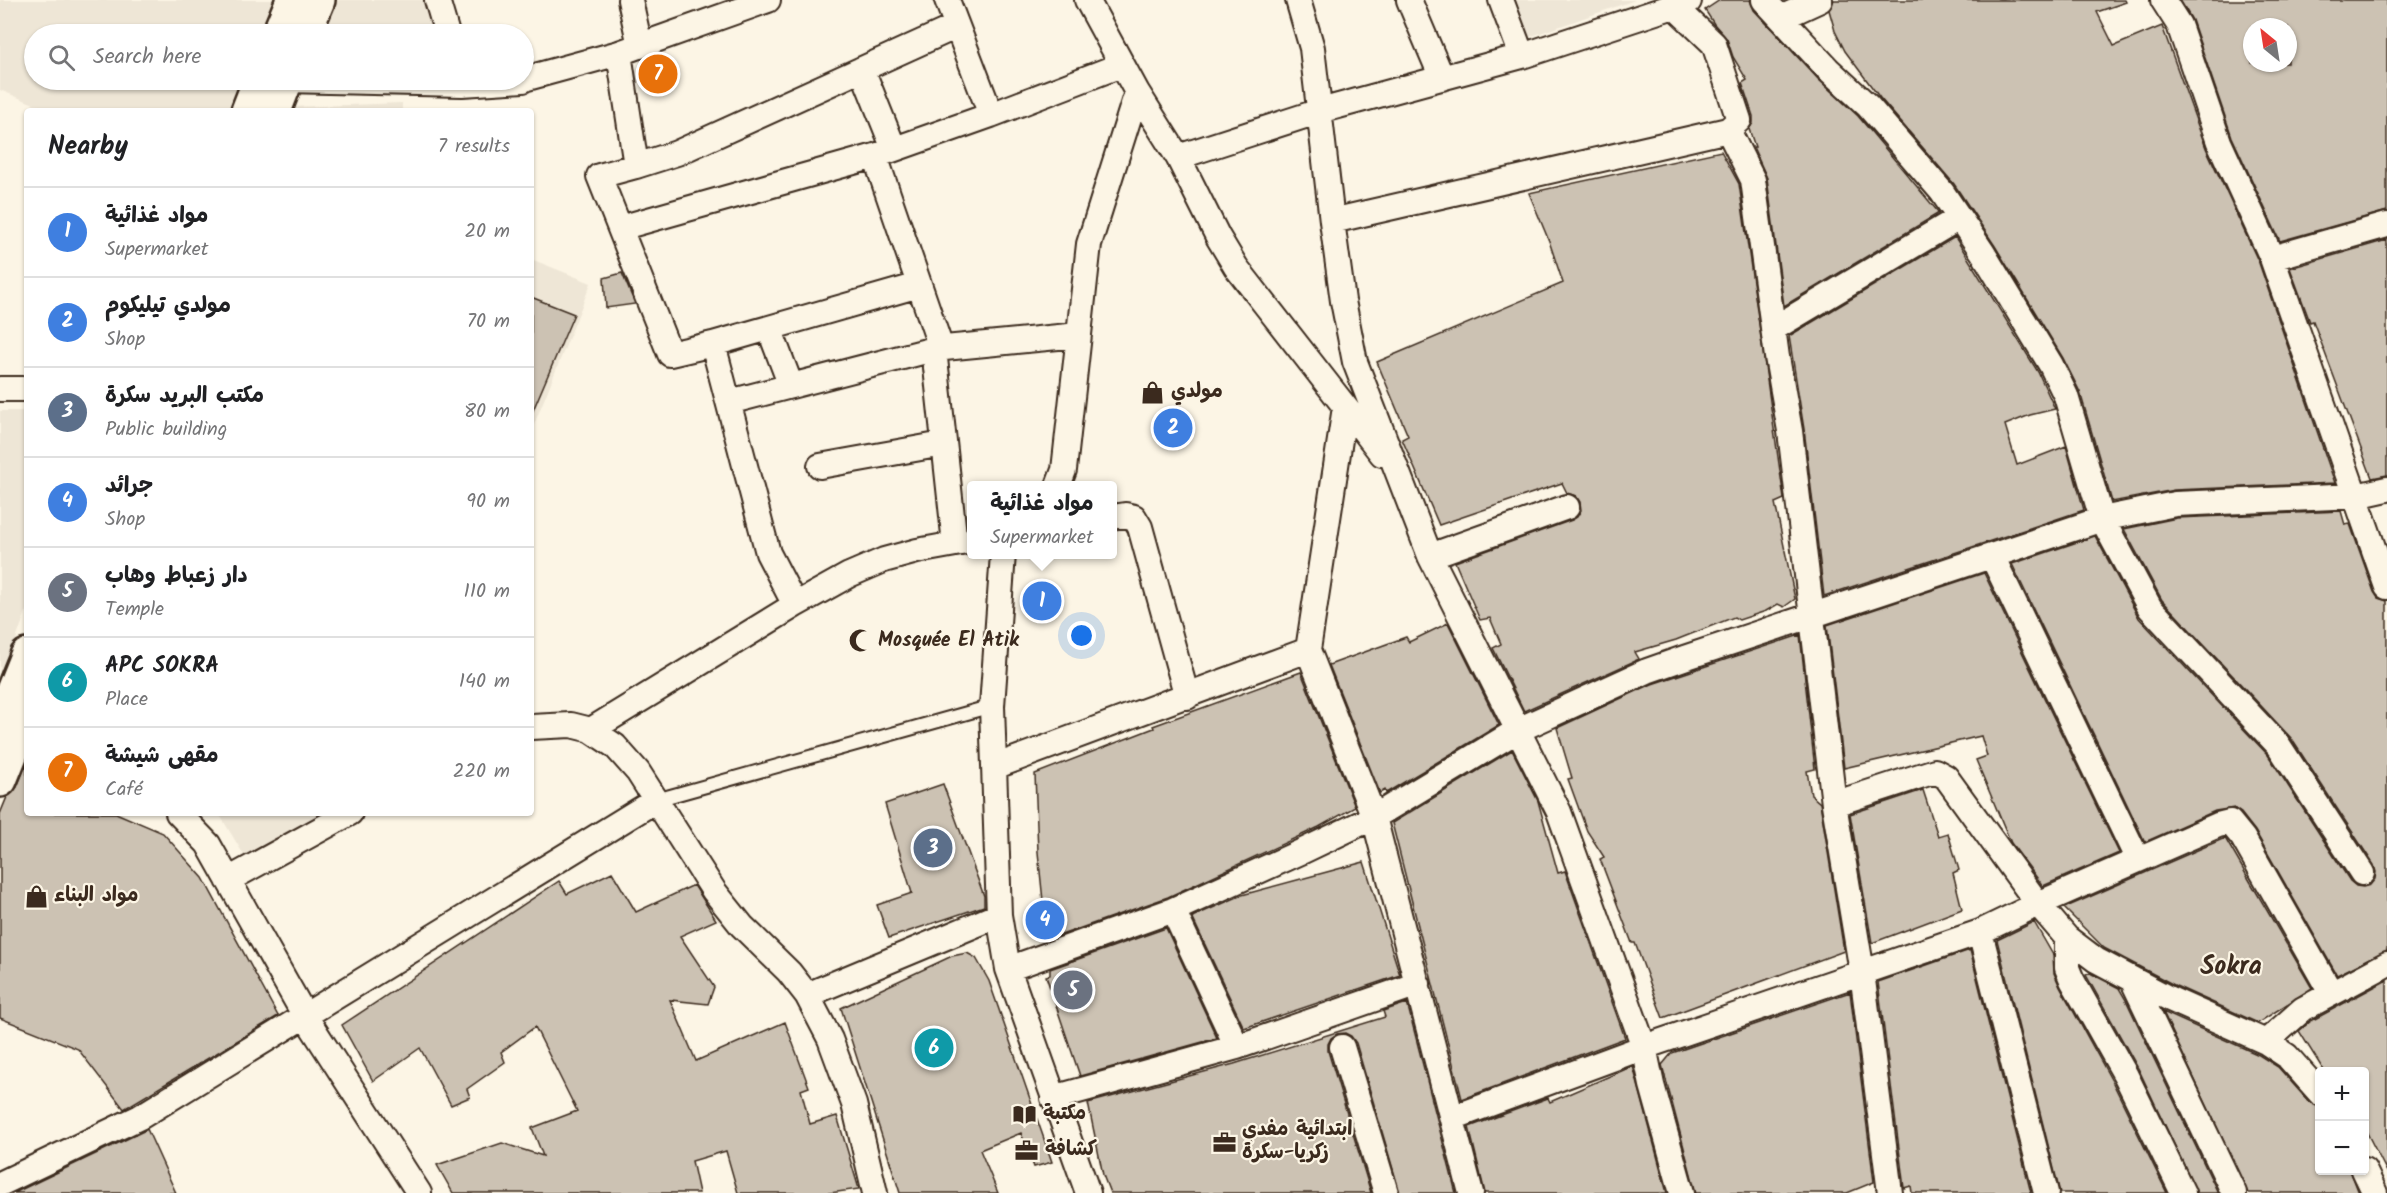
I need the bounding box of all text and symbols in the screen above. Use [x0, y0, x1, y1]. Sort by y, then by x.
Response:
north arrow [2243, 18, 2297, 72]
search box [24, 24, 534, 90]
text: Search here [93, 40, 201, 75]
icon: search [45, 41, 78, 74]
pin: 7 [638, 52, 678, 97]
text: Nearby [48, 126, 128, 168]
text: 7 results [438, 131, 510, 163]
text: مواد غذائية [105, 199, 208, 234]
text: 1 [64, 216, 71, 248]
text: 20 m [464, 216, 510, 248]
text: Supermarket [105, 234, 208, 266]
text: مولدي تيليكوم [105, 289, 231, 324]
text: 2 [62, 306, 73, 338]
text: 70 m [467, 306, 510, 338]
text: Shop [105, 324, 145, 356]
place label: مولدي [1171, 376, 1223, 408]
text: مكتب البريد سكرة [105, 379, 264, 414]
shop icon: مولدي [1140, 379, 1166, 405]
text: 3 [62, 396, 73, 428]
text: 80 m [464, 396, 510, 428]
pin: 2 [1154, 406, 1192, 450]
text: Public building [105, 414, 227, 446]
text: جرائد [105, 469, 153, 504]
popup [967, 481, 1117, 559]
text: 4 [62, 486, 73, 518]
text: 90 m [466, 486, 510, 518]
text: مواد غذائية [990, 487, 1094, 522]
text: Shop [105, 504, 145, 536]
text: Supermarket [990, 522, 1094, 554]
text: دار زعباط وهاب [105, 559, 248, 594]
text: 5 [62, 576, 73, 608]
text: 110 m [464, 576, 510, 608]
pin: 1 [1022, 578, 1062, 624]
text: Temple [105, 594, 164, 626]
your location [1067, 621, 1096, 650]
place label: Mosquée El Atik [878, 625, 1020, 657]
mosque icon: Mosquée El Atik [847, 628, 873, 654]
text: APC SOKRA [105, 649, 219, 684]
text: 6 [62, 666, 73, 698]
text: 140 m [459, 666, 510, 698]
text: Place [105, 684, 148, 716]
text: مقهى شيشة [105, 739, 218, 774]
text: 7 [63, 756, 72, 788]
text: 220 m [453, 756, 510, 788]
text: Café [105, 774, 143, 806]
pin: 3 [914, 826, 952, 870]
place label: مواد البناء [54, 880, 138, 912]
shop icon: مواد البناء [23, 883, 49, 909]
pin: 4 [1026, 898, 1064, 942]
district label: Sokra [2200, 946, 2262, 988]
pin: 5 [1054, 968, 1092, 1012]
pin: 6 [914, 1026, 954, 1070]
map controls [2315, 1067, 2369, 1175]
button: + [2315, 1067, 2369, 1121]
place label: مكتبة [1043, 1098, 1086, 1130]
library icon: مكتبة [1012, 1101, 1038, 1127]
place label: ابتدائية مفدي زكريا-سكرة [1242, 1114, 1352, 1169]
button: − [2315, 1121, 2369, 1175]
office icon: ابتدائية مفدي زكريا-سكرة [1211, 1129, 1237, 1155]
place label: كشافة [1045, 1134, 1097, 1166]
office icon: كشافة [1014, 1137, 1040, 1163]

